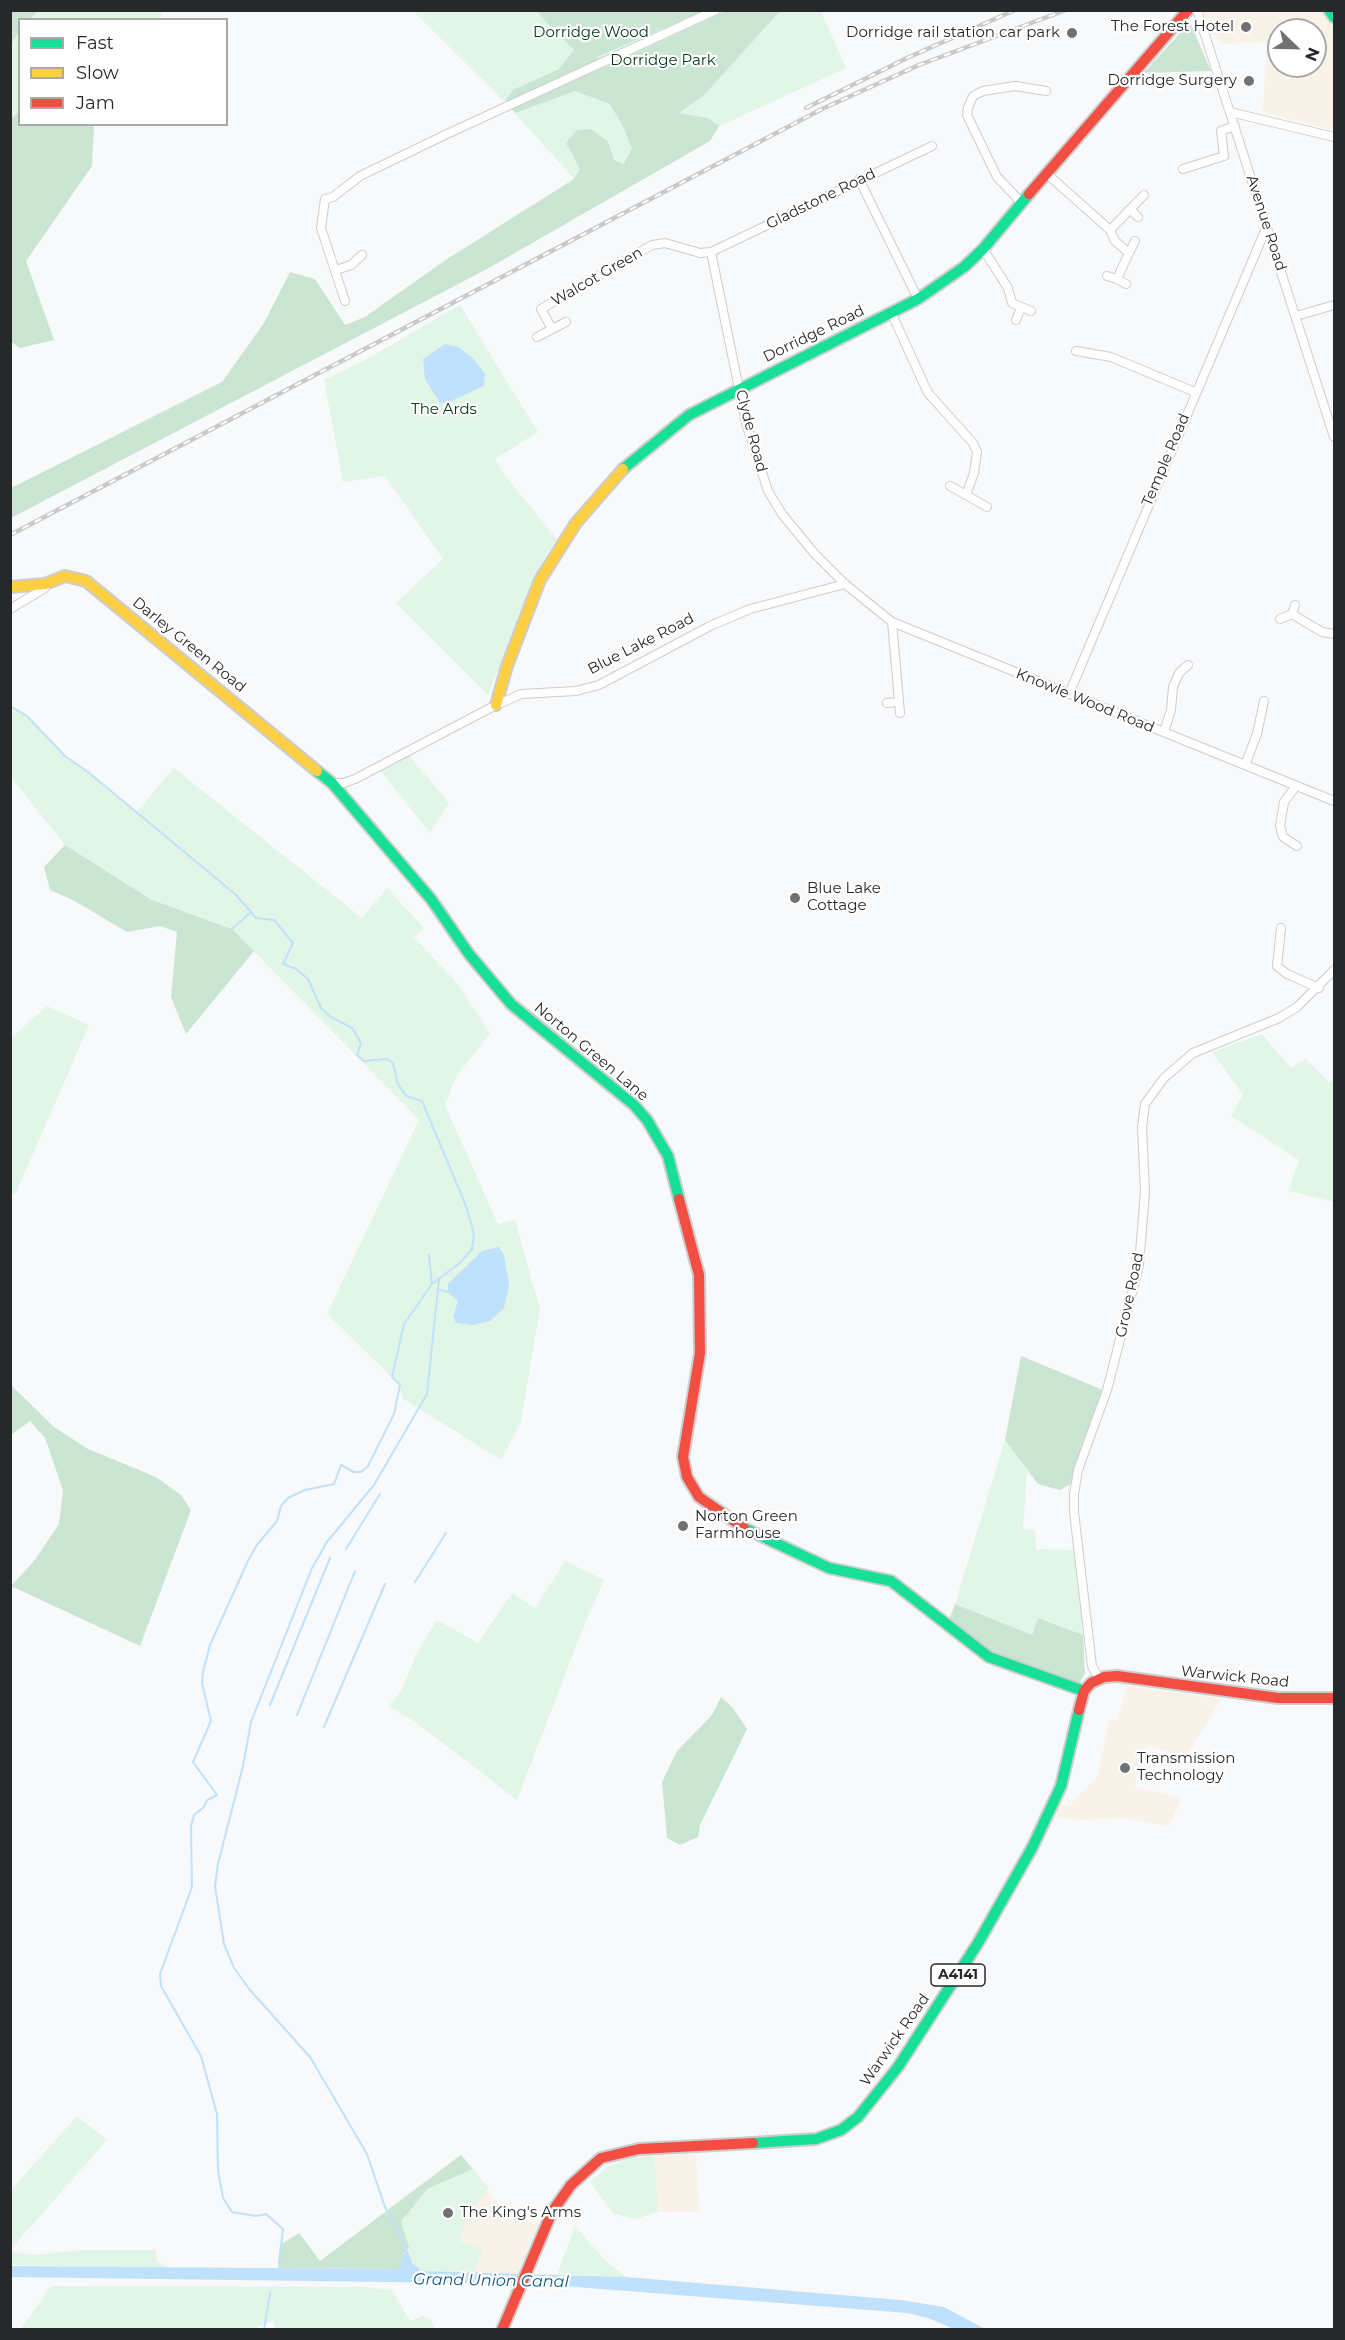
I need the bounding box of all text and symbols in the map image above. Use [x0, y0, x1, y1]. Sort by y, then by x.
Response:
legend [18, 18, 228, 126]
place label: The Forest Hotel [1111, 18, 1234, 36]
north arrow [1267, 18, 1327, 78]
marker: The Forest Hotel [1239, 20, 1253, 34]
park label: Dorridge Wood [533, 24, 649, 42]
place label: Dorridge rail station car park [846, 24, 1060, 42]
marker: Dorridge rail station car park [1065, 26, 1079, 40]
text: Fast [76, 32, 114, 54]
text: N [1301, 45, 1323, 64]
park label: Dorridge Park [610, 52, 716, 70]
text: Slow [76, 62, 119, 84]
place label: Dorridge Surgery [1107, 72, 1237, 90]
marker: Dorridge Surgery [1242, 74, 1256, 88]
text: Jam [76, 92, 115, 114]
street label: Gladstone Road [763, 165, 879, 233]
street label: Avenue Road [1242, 173, 1290, 273]
street label: Walcot Green [548, 244, 646, 310]
street label: Dorridge Road [760, 302, 868, 366]
street label: Clyde Road [731, 388, 771, 474]
park label: The Ards [411, 401, 477, 419]
street label: Temple Road [1138, 411, 1194, 509]
street label: Darley Green Road [129, 594, 249, 696]
street label: Blue Lake Road [585, 609, 697, 679]
street label: Knowle Wood Road [1013, 665, 1157, 737]
place label: Blue Lake Cottage [807, 880, 881, 915]
marker: Blue Lake Cottage [788, 891, 802, 905]
street label: Norton Green Lane [530, 999, 652, 1105]
street label: Grove Road [1112, 1251, 1148, 1339]
place label: Norton Green Farmhouse [695, 1508, 798, 1543]
marker: Norton Green Farmhouse [676, 1519, 690, 1533]
street label: Warwick Road [1180, 1662, 1290, 1692]
place label: Transmission Technology [1137, 1750, 1235, 1785]
marker: Transmission Technology [1118, 1761, 1132, 1775]
road number: A4141 [931, 1964, 985, 1986]
street label: Warwick Road [856, 1990, 934, 2090]
place label: The King's Arms [460, 2204, 581, 2222]
marker: The King's Arms [441, 2206, 455, 2220]
water label: Grand Union Canal [413, 2270, 569, 2292]

